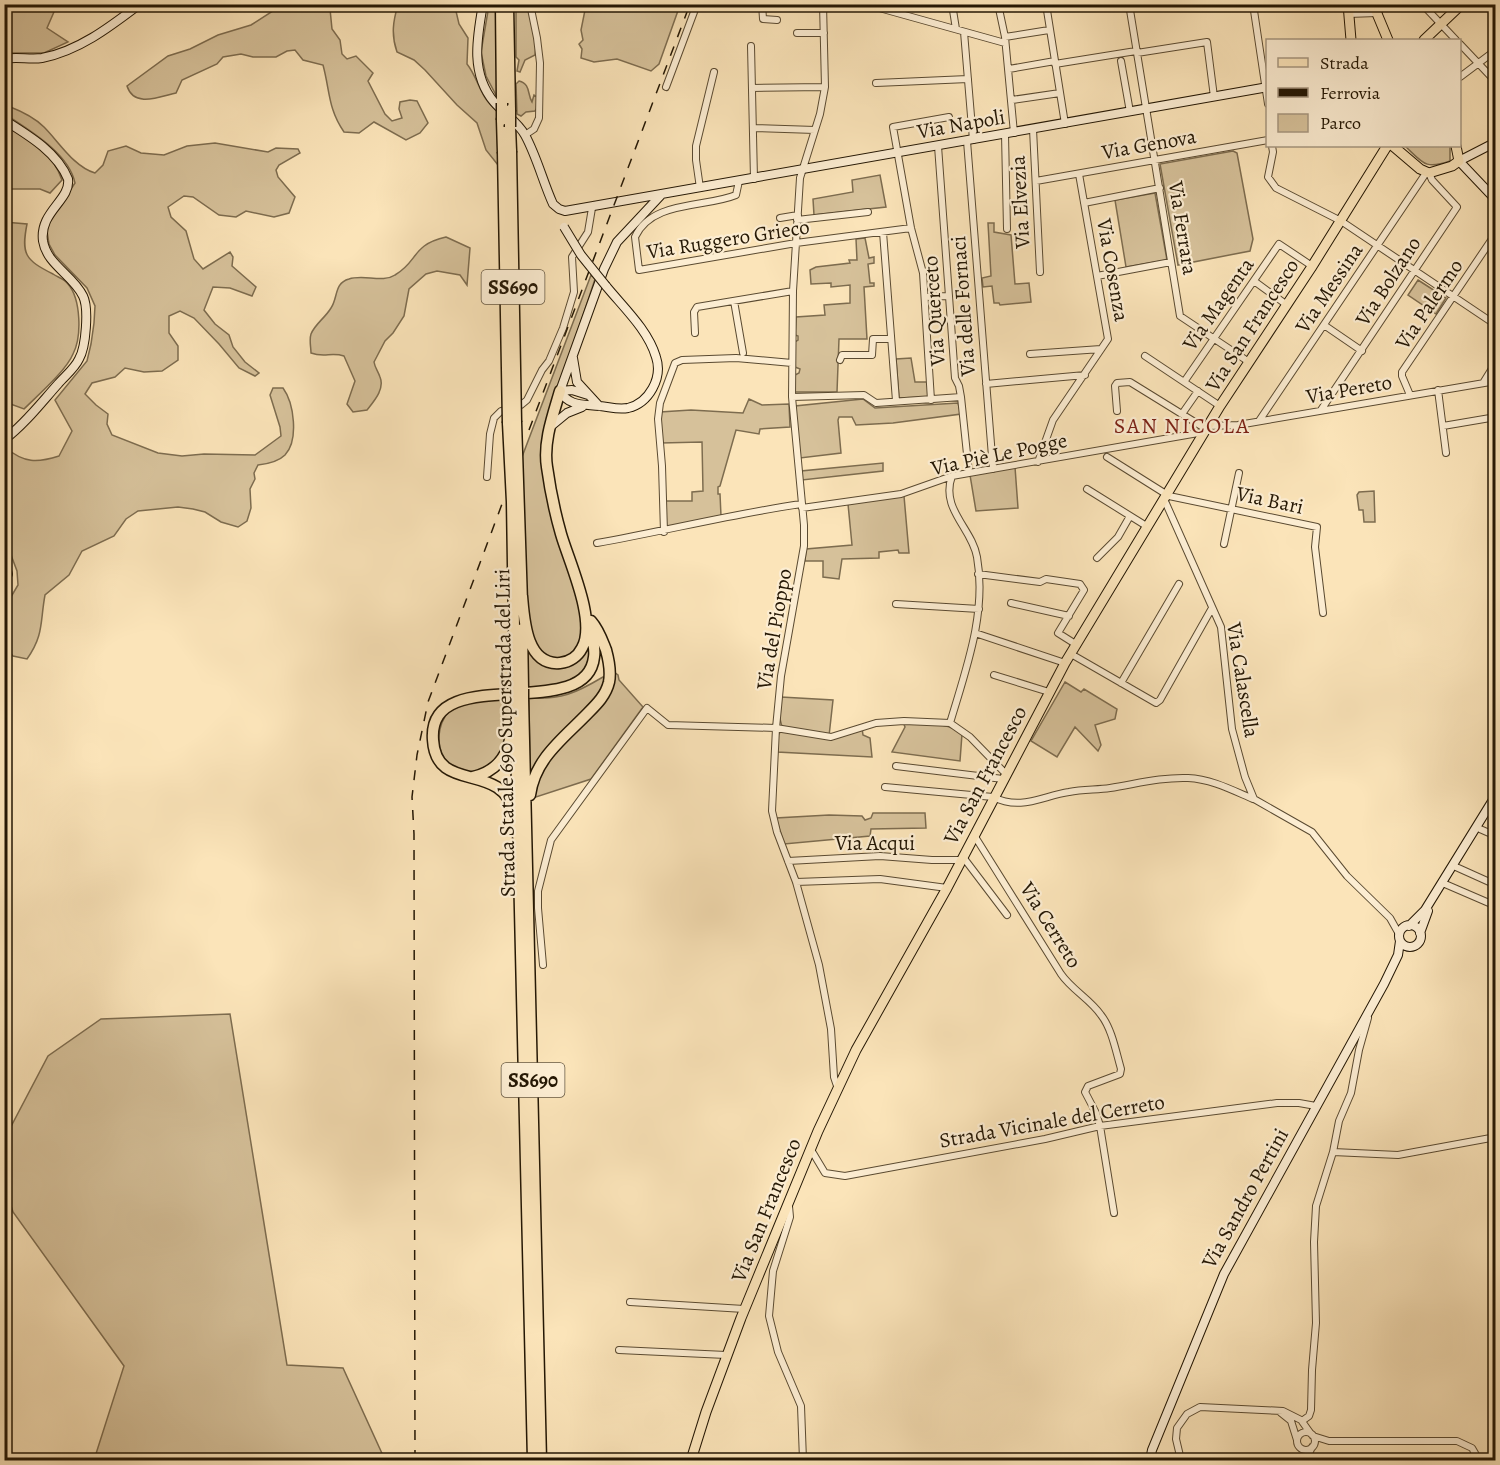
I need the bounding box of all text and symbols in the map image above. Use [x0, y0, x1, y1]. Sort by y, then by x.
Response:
legend [1266, 39, 1461, 147]
text: Strada [1320, 51, 1369, 75]
text: Ferrovia [1320, 81, 1381, 105]
street label: Via Napoli [914, 102, 1007, 146]
text: Parco [1320, 111, 1361, 135]
street label: Via Genova [1099, 122, 1199, 166]
street label: Via Elvezia [1004, 155, 1036, 250]
street label: Via Ferrara [1162, 178, 1204, 277]
street label: Via Ruggero Grieco [644, 212, 811, 266]
street label: Via Cosenza [1090, 215, 1136, 324]
street label: Via Bolzano [1348, 231, 1427, 332]
street label: Via delle Fornaci [944, 235, 982, 378]
street label: Via Messina [1288, 237, 1369, 339]
street label: Via Magenta [1175, 252, 1260, 357]
street label: Via San Francesco [1198, 253, 1305, 398]
street label: Via Palermo [1388, 253, 1469, 355]
street label: Via Querceto [916, 255, 952, 368]
road number: SS690 [482, 270, 544, 304]
street label: Via Pereto [1303, 368, 1394, 410]
district label: SAN NICOLA [1114, 411, 1250, 441]
street label: Via Piè Le Pogge [927, 426, 1070, 482]
street label: Via Bari [1233, 479, 1306, 521]
street label: Via del Pioppo [749, 566, 798, 693]
street label: Strada Statale 690 Superstrada del Liri [488, 568, 522, 897]
street label: Via Calascella [1220, 619, 1266, 740]
street label: Via San Francesco [936, 701, 1033, 850]
street label: Via Acqui [834, 829, 915, 857]
street label: Via Cerreto [1013, 876, 1088, 973]
road number: SS690 [502, 1063, 564, 1097]
street label: Strada Vicinale del Cerreto [937, 1087, 1167, 1155]
street label: Via Sandro Pertini [1194, 1123, 1295, 1274]
street label: Via San Francesco [724, 1134, 808, 1287]

